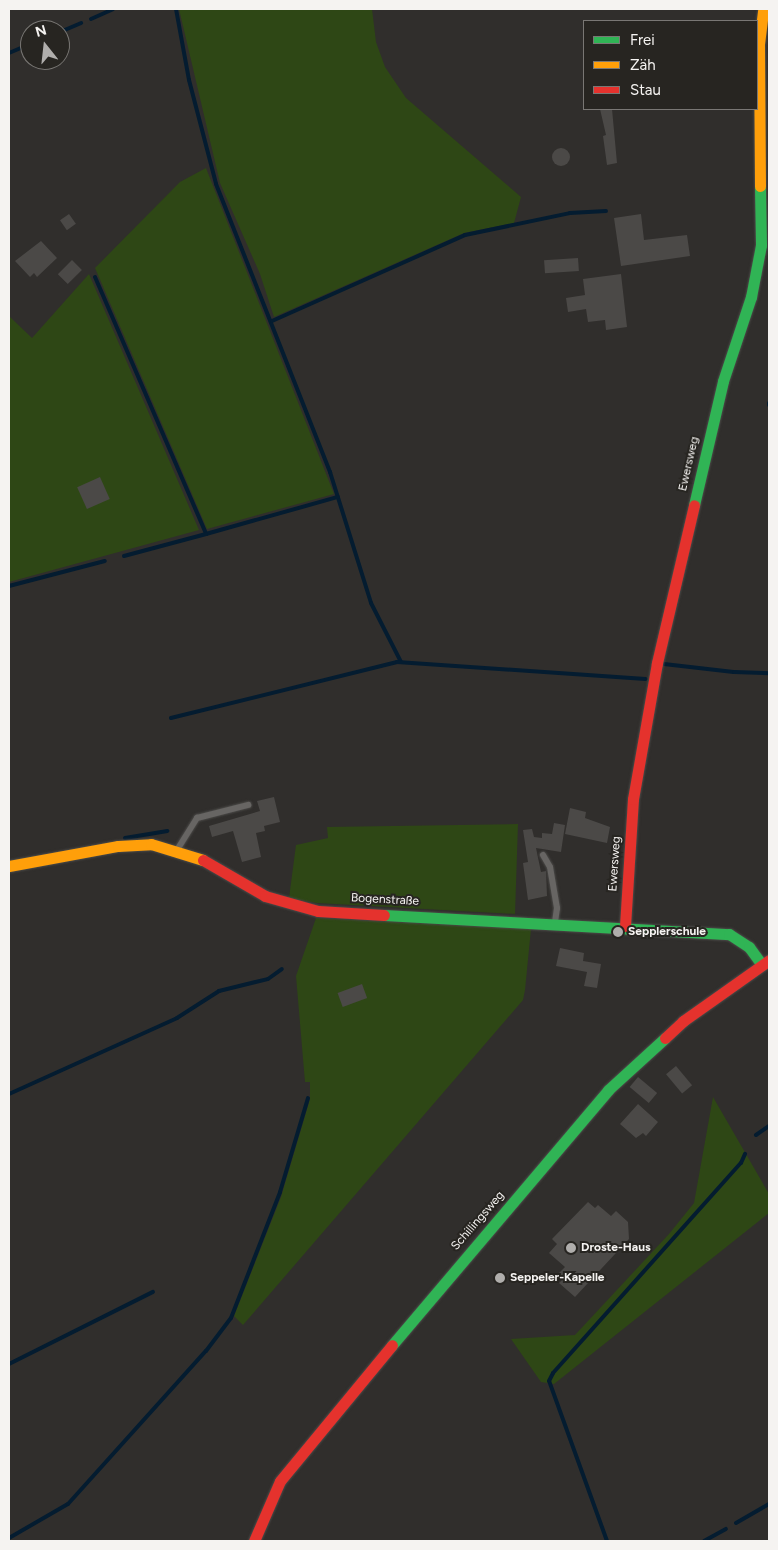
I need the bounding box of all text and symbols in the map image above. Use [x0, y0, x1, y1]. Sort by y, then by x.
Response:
north arrow [20, 20, 70, 70]
legend [583, 20, 758, 110]
text: N [33, 21, 49, 41]
text: Frei [630, 31, 655, 49]
text: Zäh [630, 56, 656, 74]
text: Stau [630, 81, 661, 99]
street label: Ewersweg [676, 435, 702, 493]
street label: Ewersweg [606, 836, 624, 892]
street label: Bogenstraße [351, 891, 419, 909]
place label: Sepplerschule [628, 925, 706, 939]
marker: Sepplerschule [612, 926, 624, 938]
street label: Schillingsweg [448, 1189, 508, 1253]
place label: Droste-Haus [581, 1241, 651, 1255]
marker: Droste-Haus [565, 1242, 577, 1254]
place label: Seppeler-Kapelle [510, 1271, 604, 1285]
marker: Seppeler-Kapelle [494, 1272, 506, 1284]

